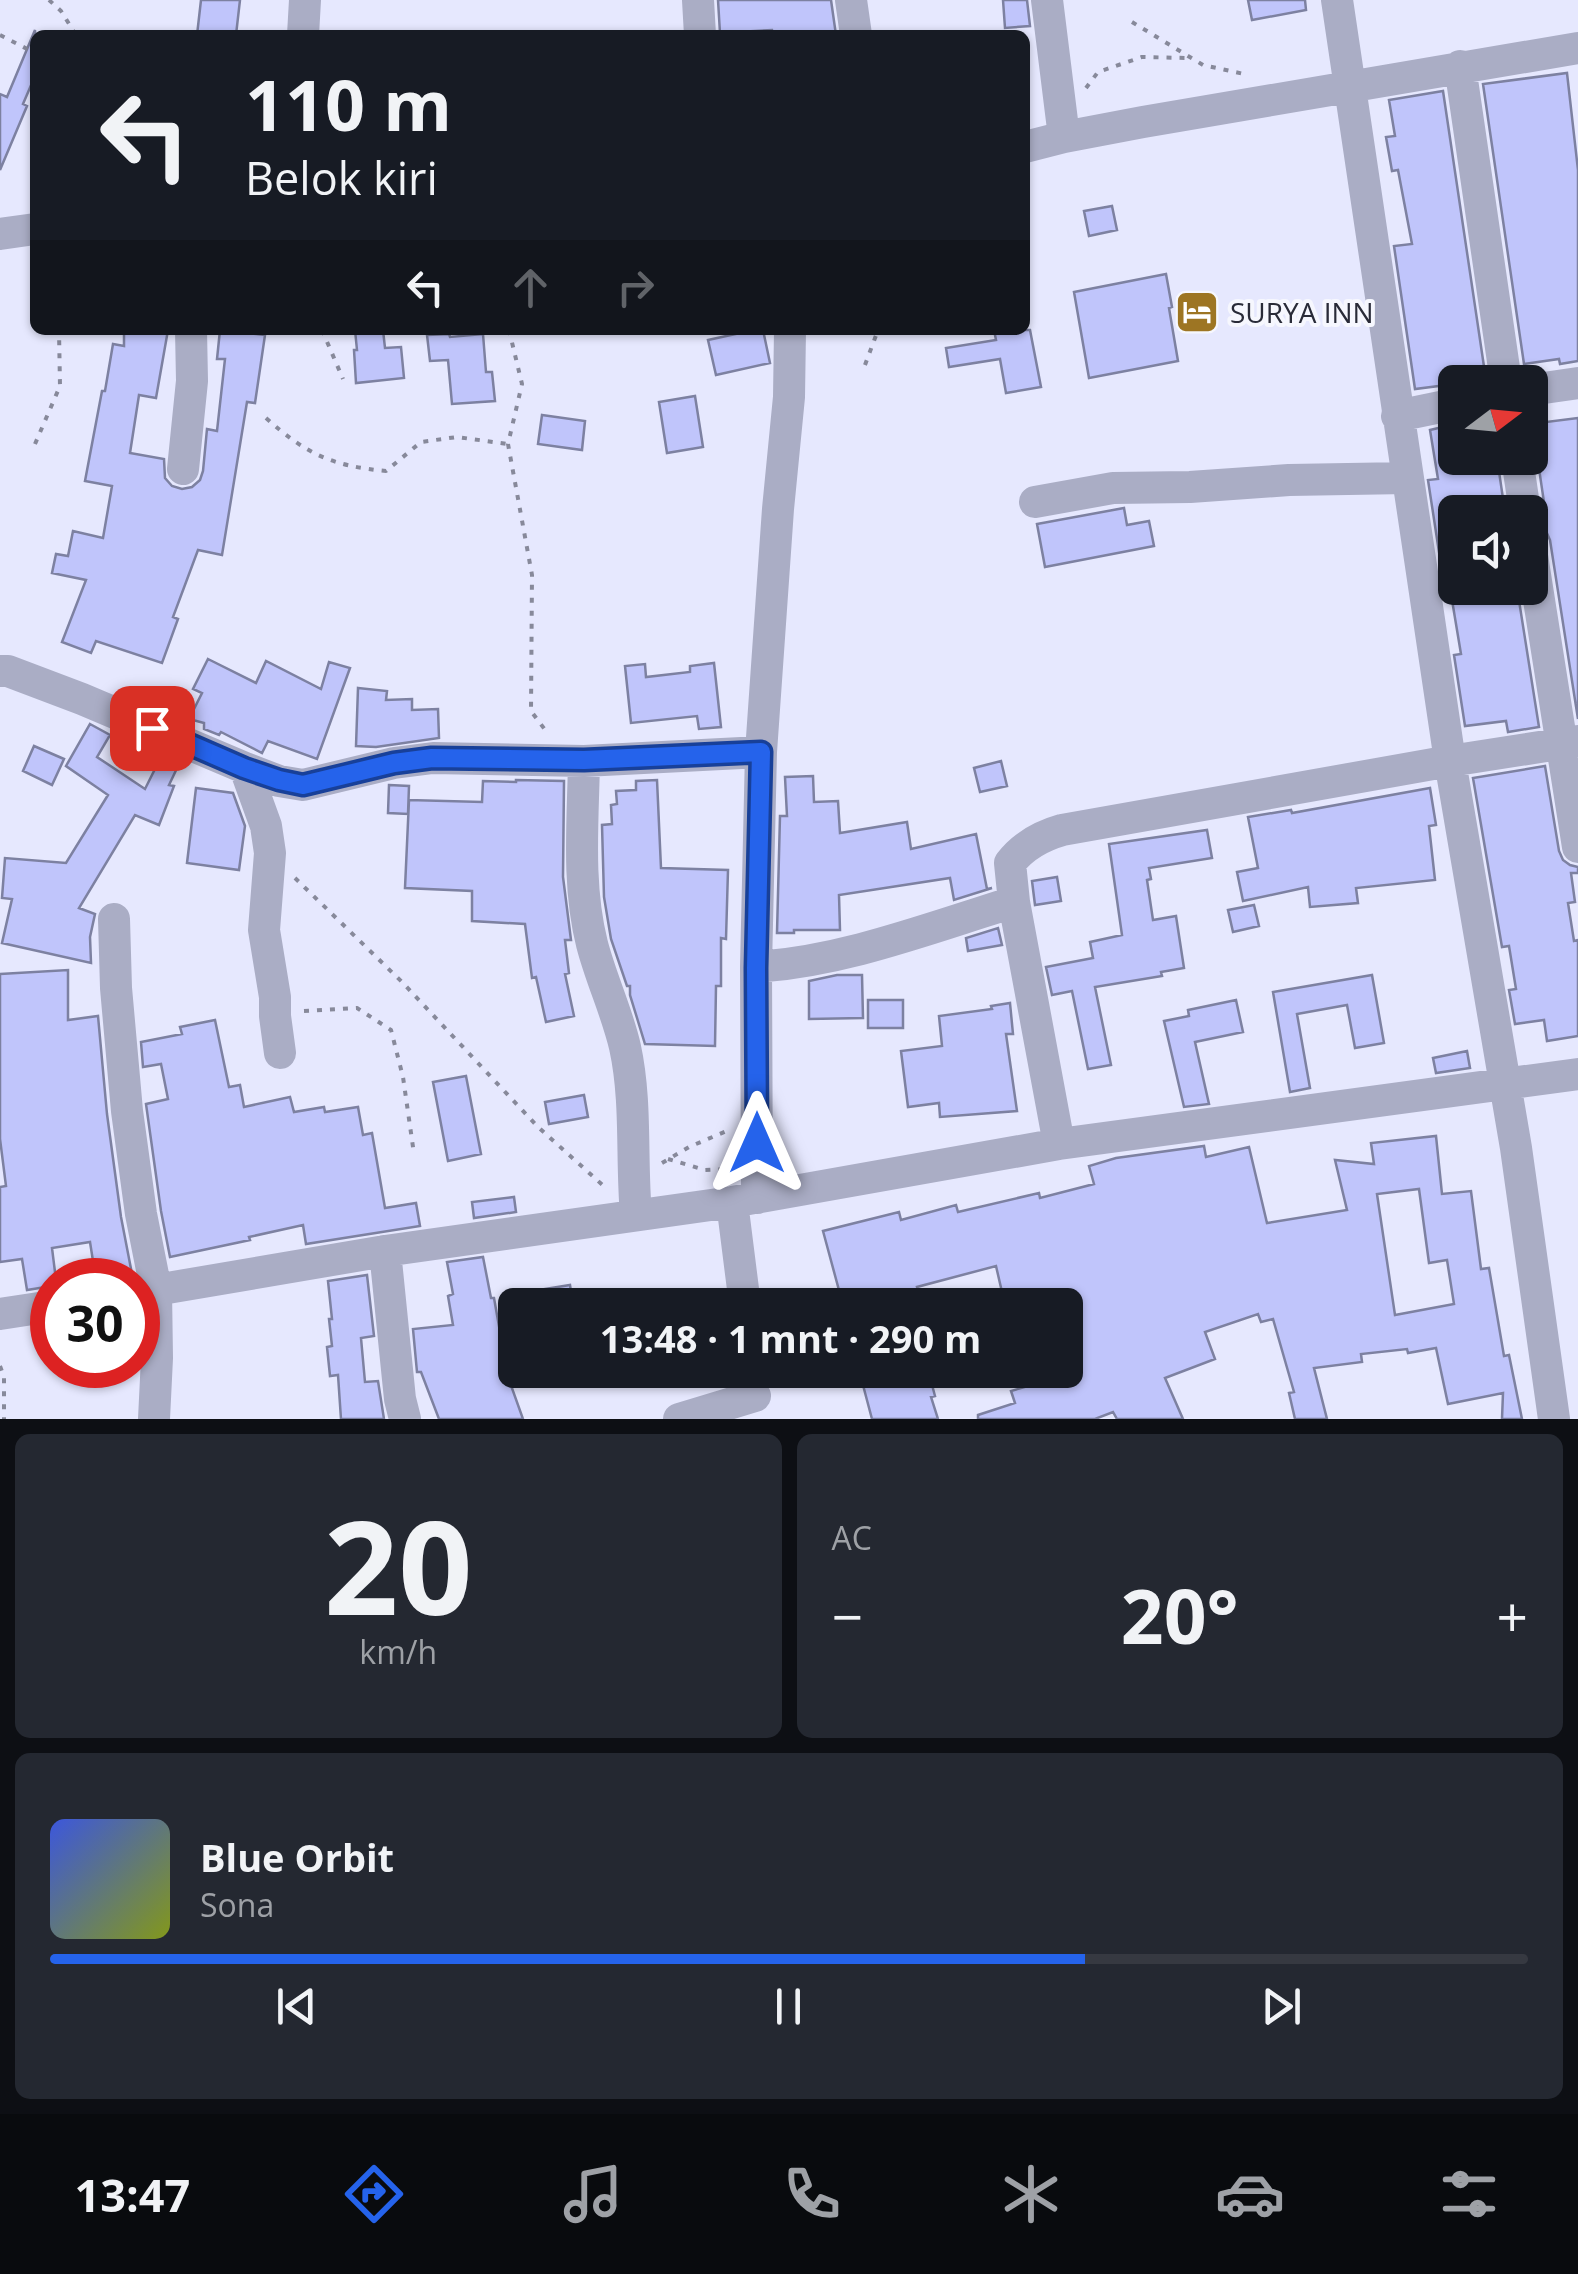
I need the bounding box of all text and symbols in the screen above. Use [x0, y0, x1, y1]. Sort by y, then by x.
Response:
text: 110 m [245, 56, 452, 152]
icon: left [80, 70, 210, 200]
text: Belok kiri [245, 147, 438, 208]
icon: left [398, 260, 453, 315]
icon: ahead [503, 260, 558, 315]
icon: right [608, 260, 663, 315]
hotel icon: SURYA INN [1174, 289, 1220, 335]
place label: SURYA INN [1230, 293, 1374, 331]
north arrow [1438, 365, 1548, 475]
map controls [1438, 365, 1548, 605]
button: sound [1438, 495, 1548, 605]
pin [110, 686, 195, 771]
icon: arrive [125, 701, 180, 756]
position arrow [705, 1091, 809, 1195]
speed limit sign: 30 [30, 1258, 160, 1388]
text: 13:48 · 1 mnt · 290 m [600, 1312, 981, 1364]
text: 20 [324, 1476, 473, 1653]
text: AC [832, 1516, 872, 1559]
text: 20° [1121, 1564, 1239, 1666]
text: − [832, 1578, 863, 1653]
text: + [1497, 1578, 1528, 1653]
text: km/h [359, 1630, 437, 1673]
text: Blue Orbit [200, 1831, 394, 1883]
text: Sona [200, 1883, 274, 1926]
icon: previous [269, 1979, 324, 2034]
icon: pause [761, 1979, 816, 2034]
icon: next [1254, 1979, 1309, 2034]
icon: directions [339, 2159, 409, 2229]
icon: music [558, 2159, 628, 2229]
icon: phone [777, 2159, 847, 2229]
icon: climate [996, 2159, 1066, 2229]
icon: car [1215, 2159, 1285, 2229]
icon: filters [1434, 2159, 1504, 2229]
text: 13:47 [74, 2164, 190, 2225]

